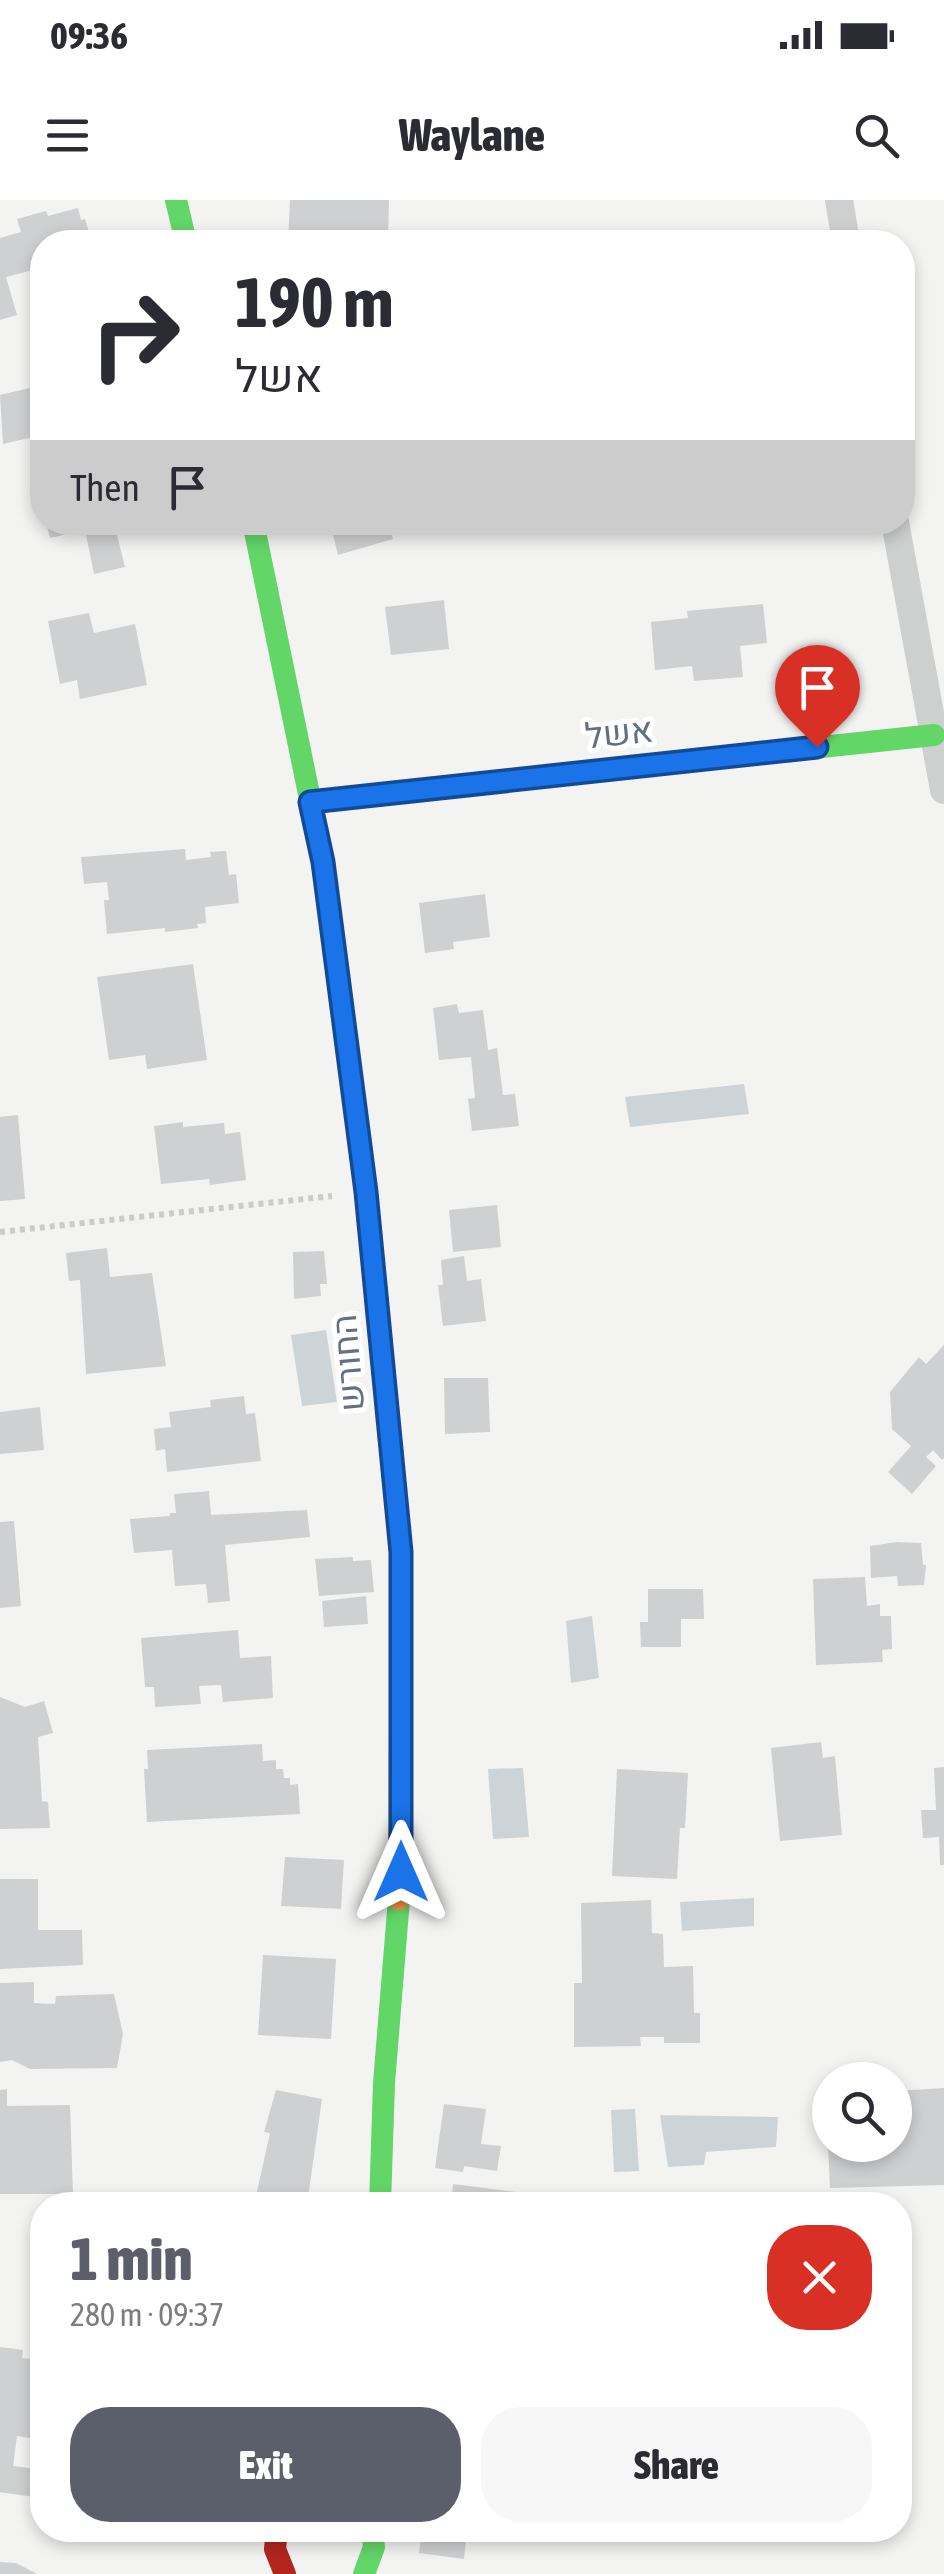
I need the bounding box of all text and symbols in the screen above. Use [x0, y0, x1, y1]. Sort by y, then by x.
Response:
text: 09:36 [50, 14, 128, 57]
icon: menu [40, 108, 95, 163]
icon: search [849, 108, 904, 163]
text: Waylane [399, 109, 545, 161]
text: 190 m [235, 262, 394, 342]
icon: right [70, 270, 200, 400]
text: אשל [235, 350, 323, 402]
icon: arrive [160, 460, 215, 515]
text: Then [70, 466, 140, 509]
pin [775, 645, 860, 748]
icon: arrive [790, 660, 845, 715]
street label: אשל [583, 709, 655, 755]
street label: החורש [323, 1313, 371, 1413]
position arrow [349, 1820, 453, 1924]
map controls [812, 2062, 912, 2162]
button: search [812, 2062, 912, 2162]
text: 1 min [70, 2224, 193, 2293]
button: close [767, 2225, 872, 2330]
text: 280 m · 09:37 [70, 2296, 224, 2333]
button: Exit [70, 2407, 461, 2522]
button: Share [481, 2407, 872, 2522]

